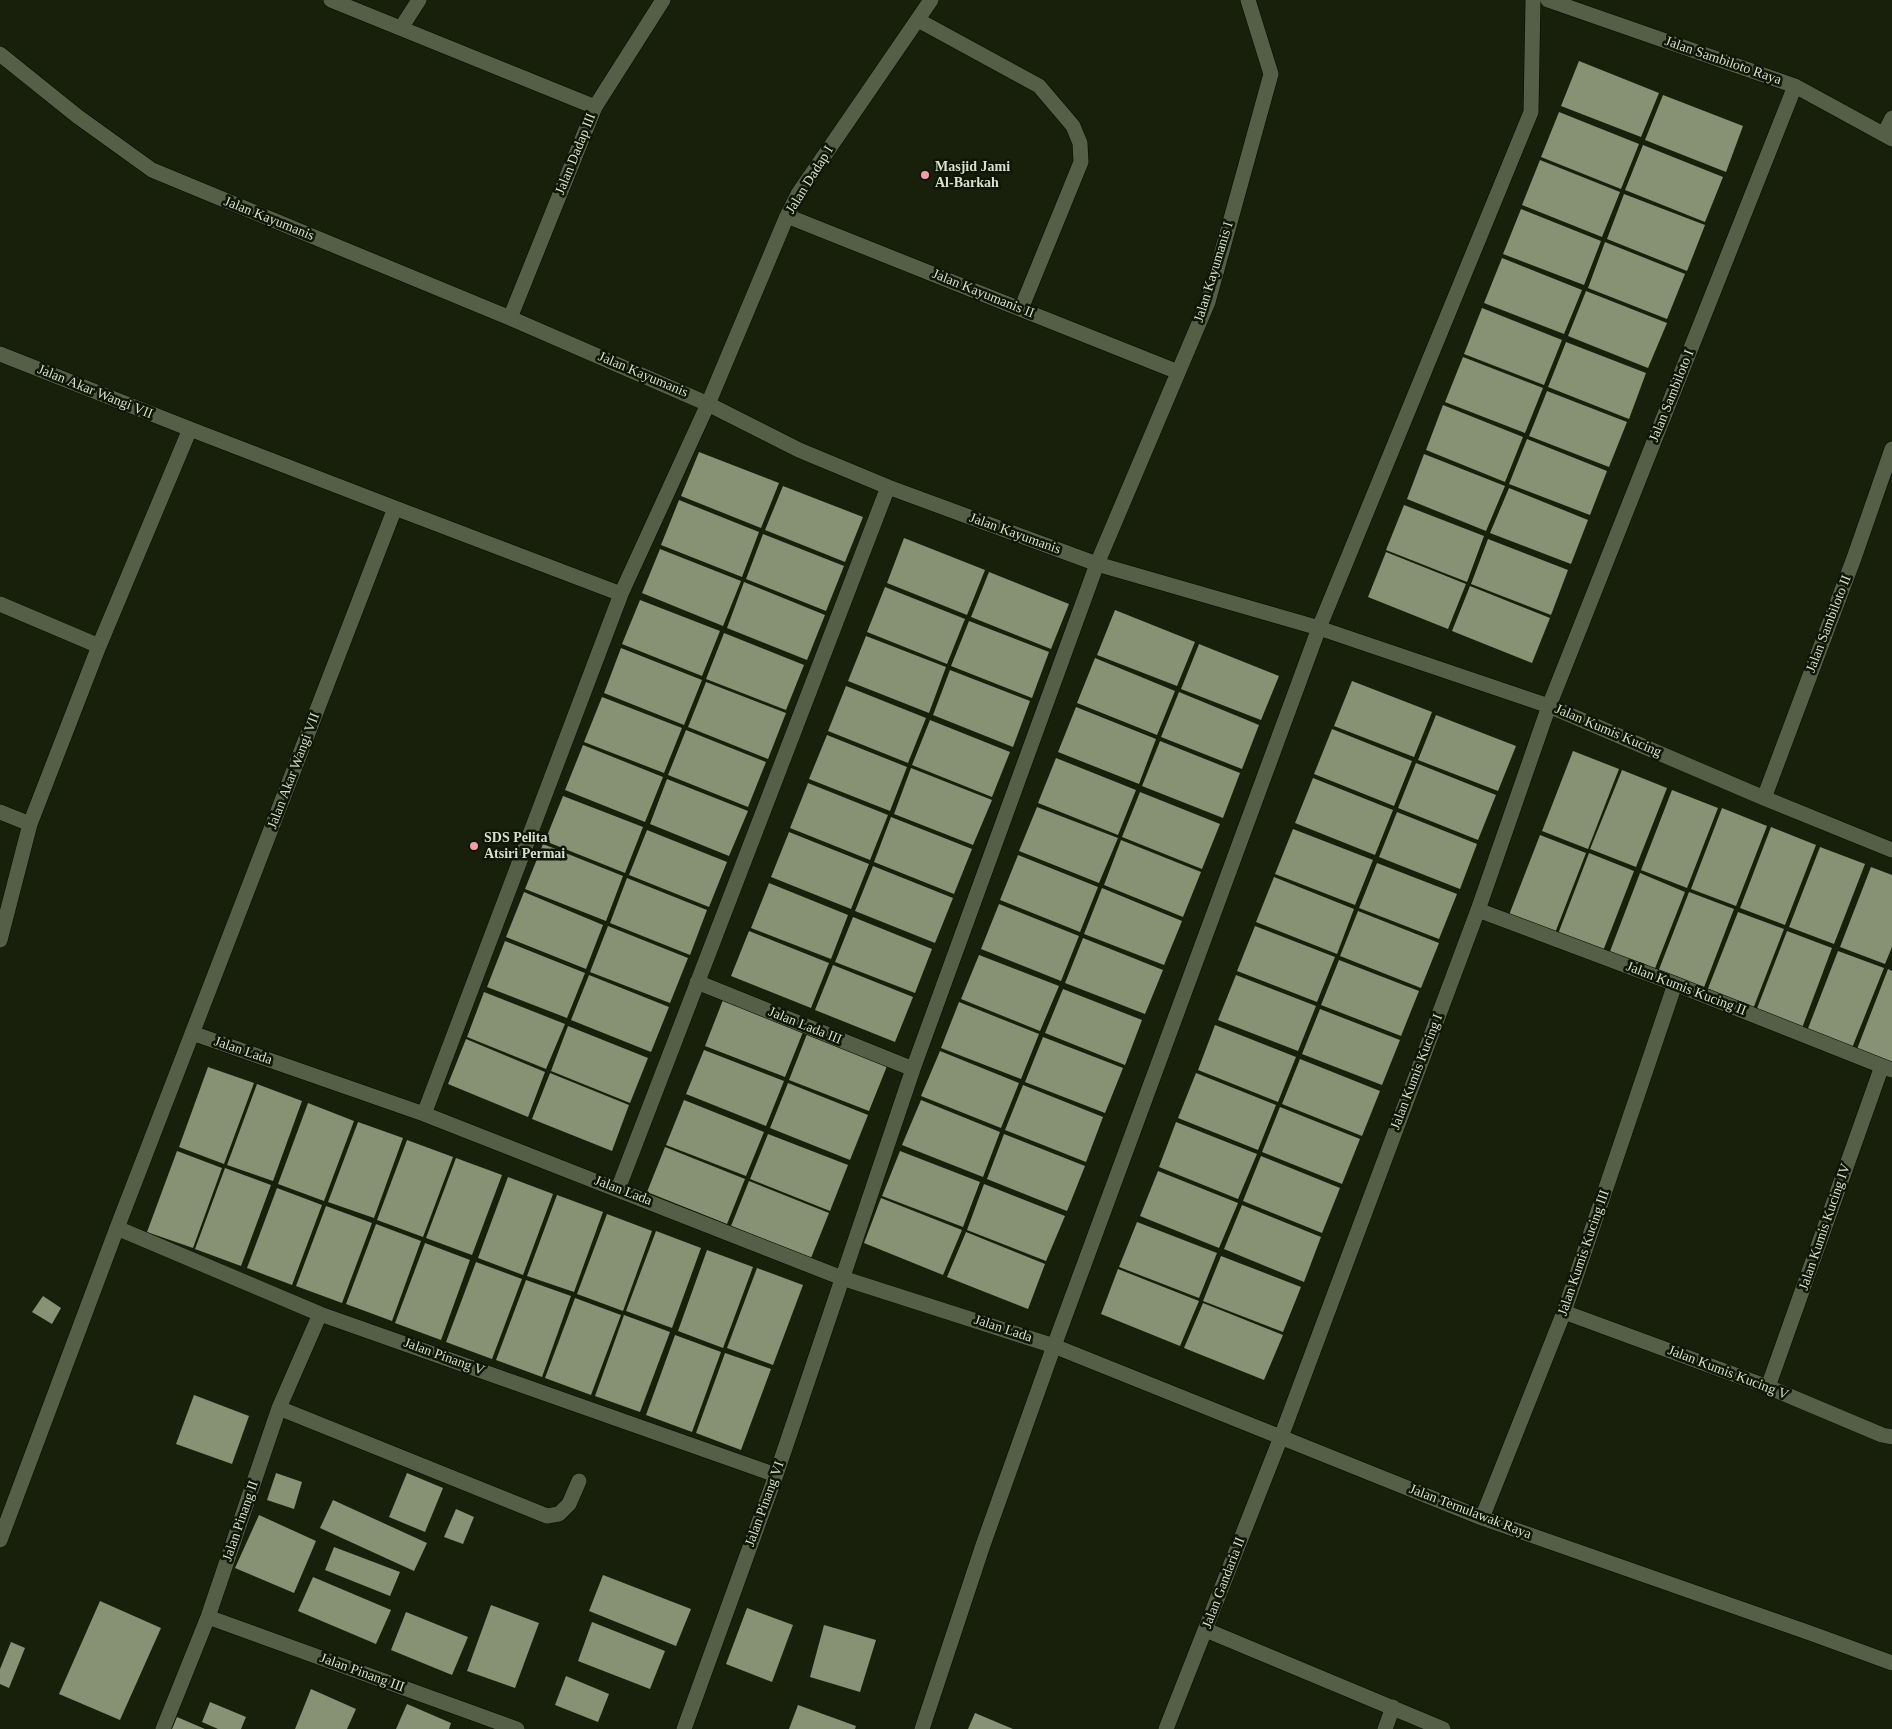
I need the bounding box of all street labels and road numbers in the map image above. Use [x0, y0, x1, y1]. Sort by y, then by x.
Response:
street label: Jalan Sambiloto Raya [1663, 33, 1783, 89]
street label: Jalan Dadap III [552, 111, 600, 197]
street label: Jalan Dadap I [782, 143, 838, 217]
street label: Jalan Kayumanis [221, 193, 317, 245]
street label: Jalan Kayumanis I [1191, 220, 1237, 324]
street label: Jalan Kayumanis II [929, 266, 1037, 322]
street label: Jalan Sambiloto I [1646, 347, 1698, 445]
street label: Jalan Kayumanis [596, 349, 690, 401]
street label: Jalan Akar Wangi VII [35, 361, 155, 423]
street label: Jalan Kayumanis [967, 510, 1063, 558]
street label: Jalan Sambiloto II [1803, 573, 1855, 675]
street label: Jalan Kumis Kucing [1552, 701, 1664, 761]
street label: Jalan Akar Wangi VII [264, 711, 324, 831]
street label: Jalan Kumis Kucing II [1624, 958, 1748, 1020]
street label: Jalan Lada III [766, 1004, 844, 1048]
street label: Jalan Kumis Kucing I [1387, 1012, 1447, 1132]
street label: Jalan Lada [212, 1033, 274, 1069]
street label: Jalan Kumis Kucing IV [1795, 1162, 1855, 1292]
street label: Jalan Lada [592, 1172, 654, 1210]
street label: Jalan Kumis Kucing III [1555, 1188, 1613, 1318]
street label: Jalan Lada [972, 1312, 1034, 1346]
street label: Jalan Pinang V [401, 1335, 487, 1379]
street label: Jalan Kumis Kucing V [1665, 1342, 1791, 1404]
street label: Jalan Pinang VI [742, 1459, 788, 1549]
street label: Jalan Pinang II [219, 1479, 263, 1563]
street label: Jalan Temulawak Raya [1406, 1481, 1534, 1543]
street label: Jalan Gandaria II [1199, 1535, 1249, 1631]
street label: Jalan Pinang III [317, 1650, 407, 1696]

